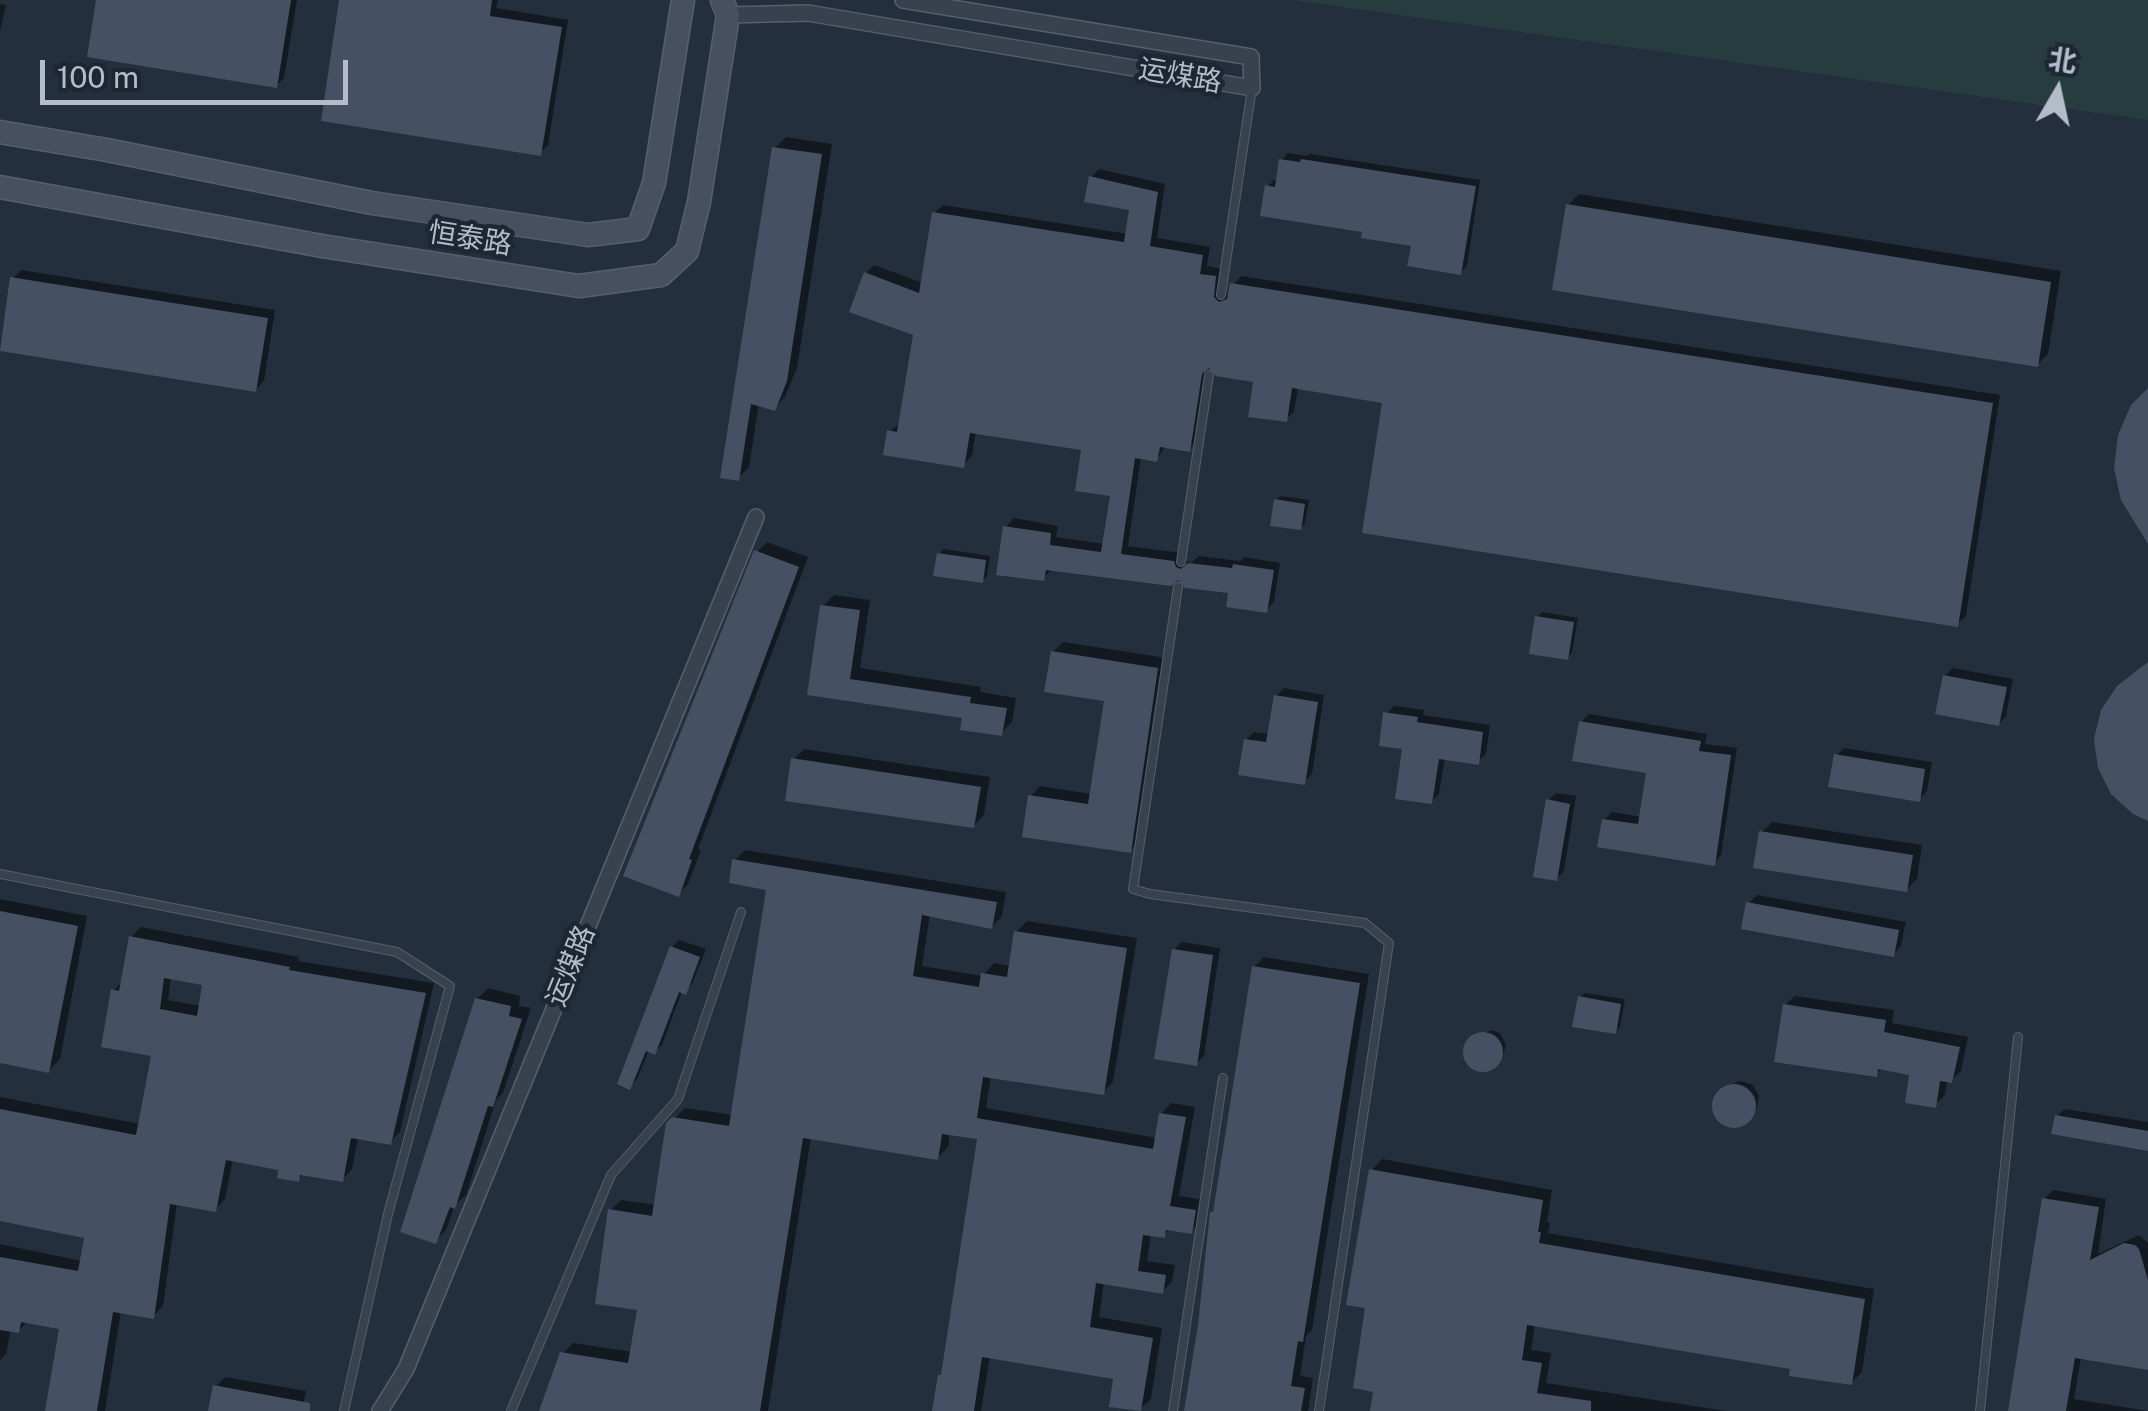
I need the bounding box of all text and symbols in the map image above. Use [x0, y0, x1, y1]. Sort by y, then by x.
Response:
scale bar [45, 40, 352, 102]
north arrow [2008, 40, 2108, 140]
text: 北 [2046, 41, 2079, 78]
street label: 运煤路 [1136, 52, 1224, 100]
text: 100 m [57, 59, 139, 95]
street label: 恒泰路 [426, 216, 514, 262]
street label: 运煤路 [540, 921, 602, 1011]

